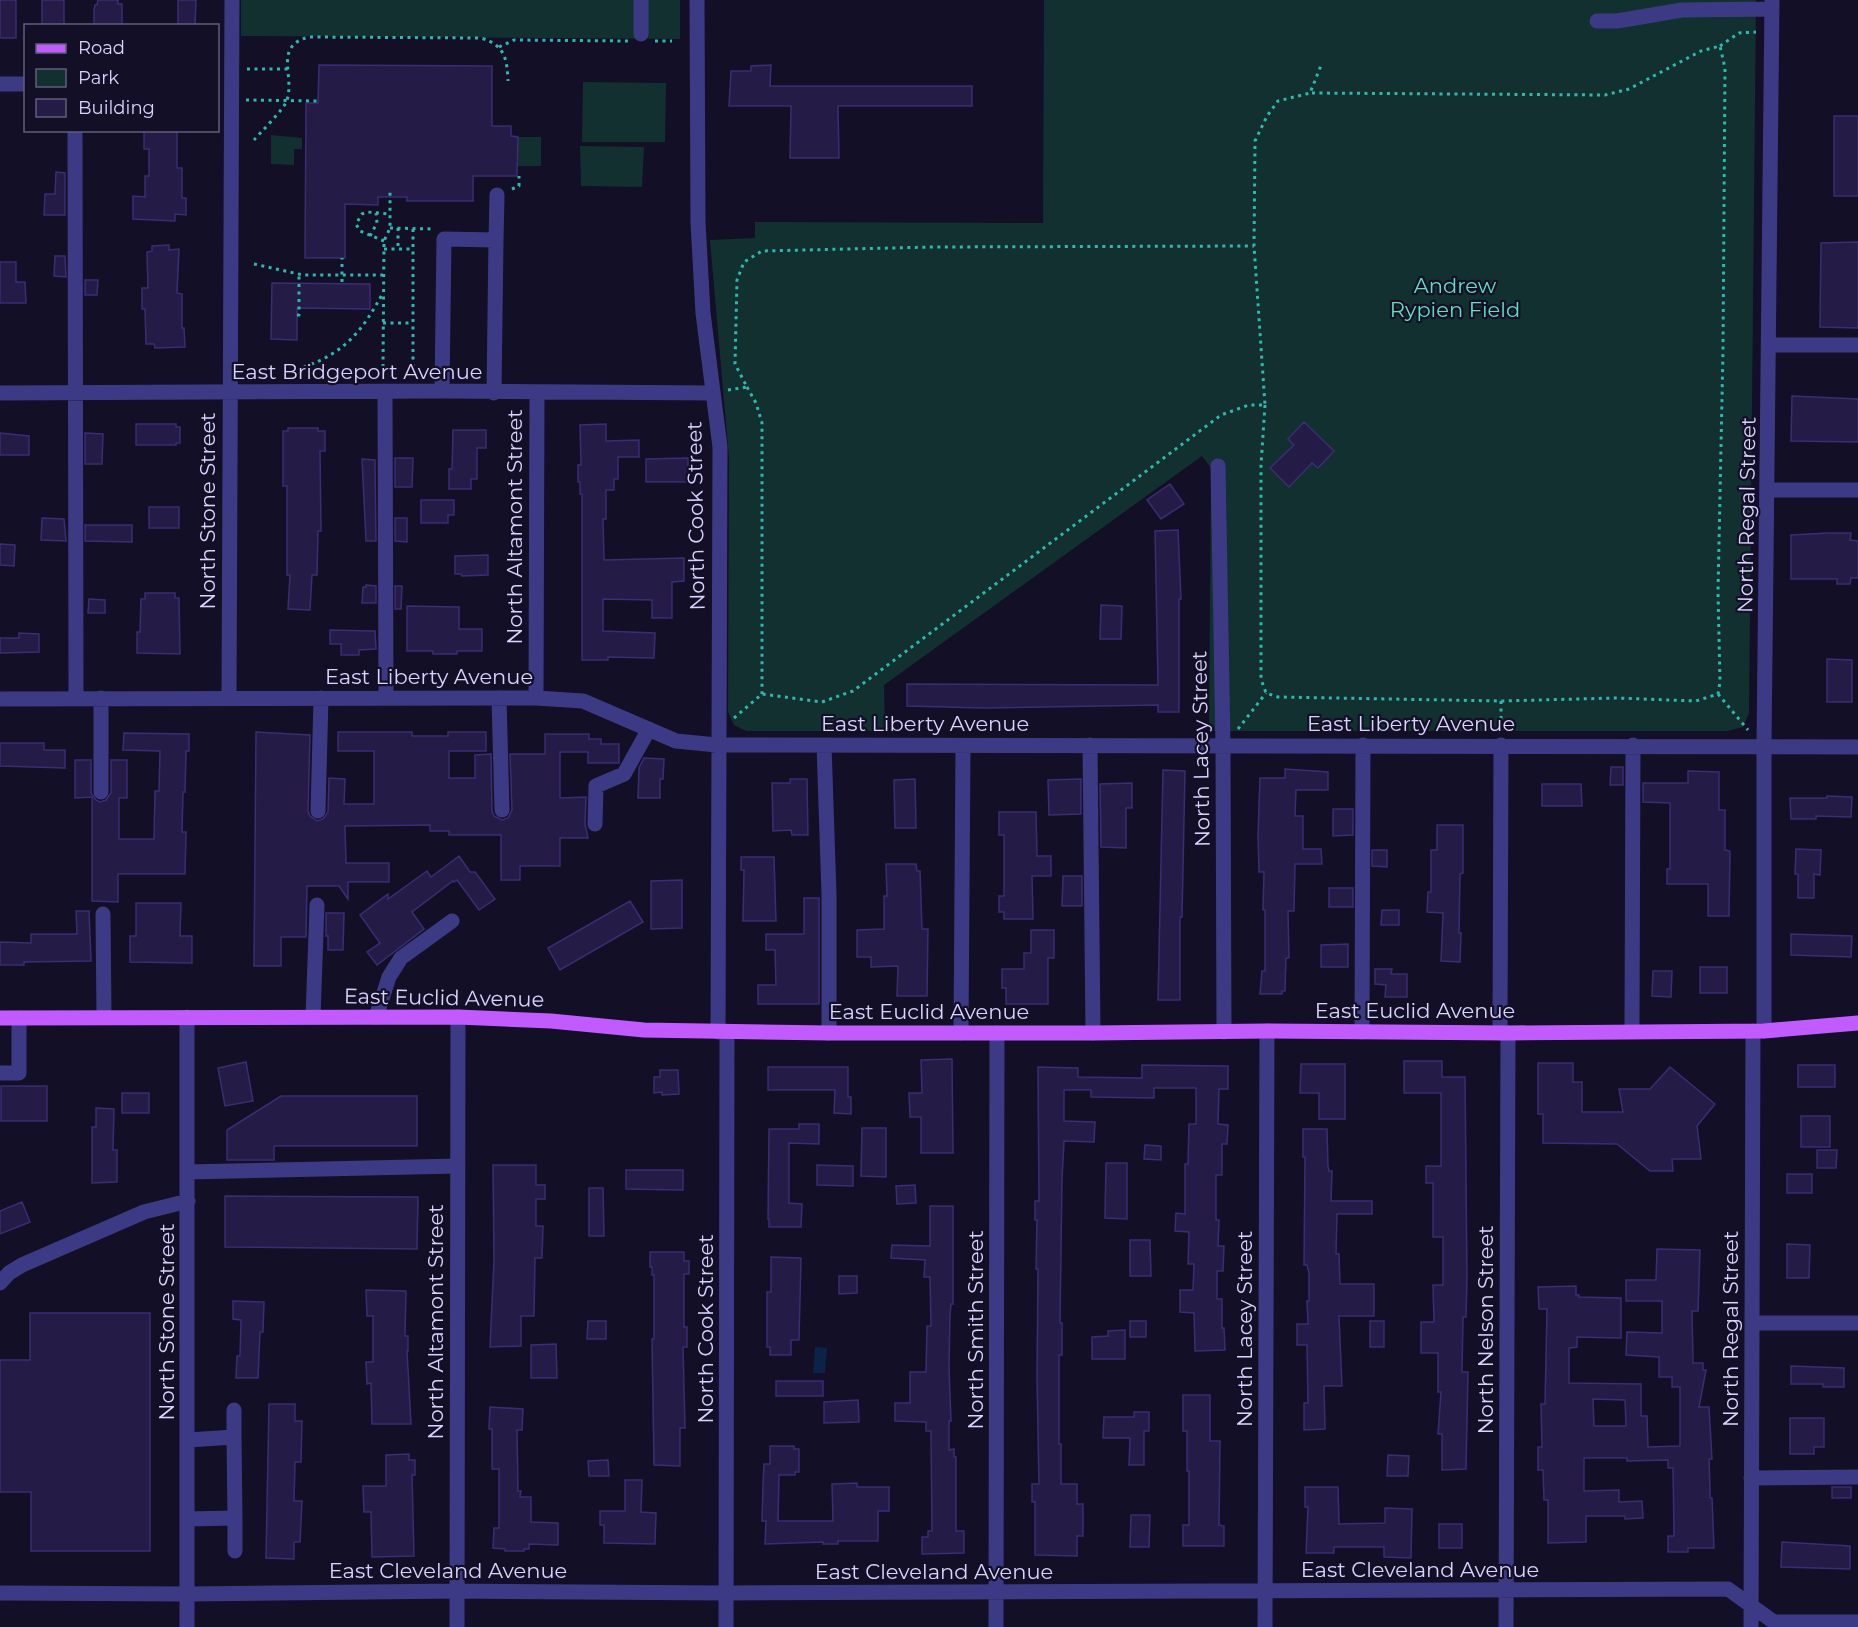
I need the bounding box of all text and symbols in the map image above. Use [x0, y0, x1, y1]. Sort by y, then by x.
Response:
legend [24, 24, 219, 132]
text: Road [78, 37, 125, 59]
text: Park [78, 67, 119, 89]
text: Building [78, 97, 155, 119]
park label: Andrew Rypien Field [1390, 273, 1520, 322]
street label: East Bridgeport Avenue [231, 359, 483, 384]
street label: North Altamont Street [502, 409, 527, 645]
street label: North Stone Street [195, 412, 220, 610]
street label: North Regal Street [1732, 417, 1761, 613]
street label: North Cook Street [681, 421, 710, 611]
street label: North Lacey Street [1186, 651, 1215, 847]
street label: East Liberty Avenue [325, 664, 533, 689]
street label: East Liberty Avenue [821, 711, 1029, 736]
street label: East Liberty Avenue [1307, 711, 1515, 736]
street label: East Euclid Avenue [344, 983, 544, 1012]
street label: East Euclid Avenue [1315, 998, 1515, 1023]
street label: East Euclid Avenue [829, 999, 1029, 1024]
street label: North Altamont Street [423, 1204, 448, 1440]
street label: North Stone Street [154, 1223, 179, 1421]
street label: North Nelson Street [1473, 1225, 1498, 1435]
street label: North Smith Street [963, 1230, 988, 1430]
street label: North Lacey Street [1232, 1231, 1257, 1427]
street label: North Regal Street [1718, 1231, 1743, 1427]
street label: North Cook Street [693, 1234, 718, 1424]
street label: East Cleveland Avenue [1301, 1557, 1539, 1582]
street label: East Cleveland Avenue [329, 1558, 567, 1583]
street label: East Cleveland Avenue [815, 1559, 1053, 1584]

